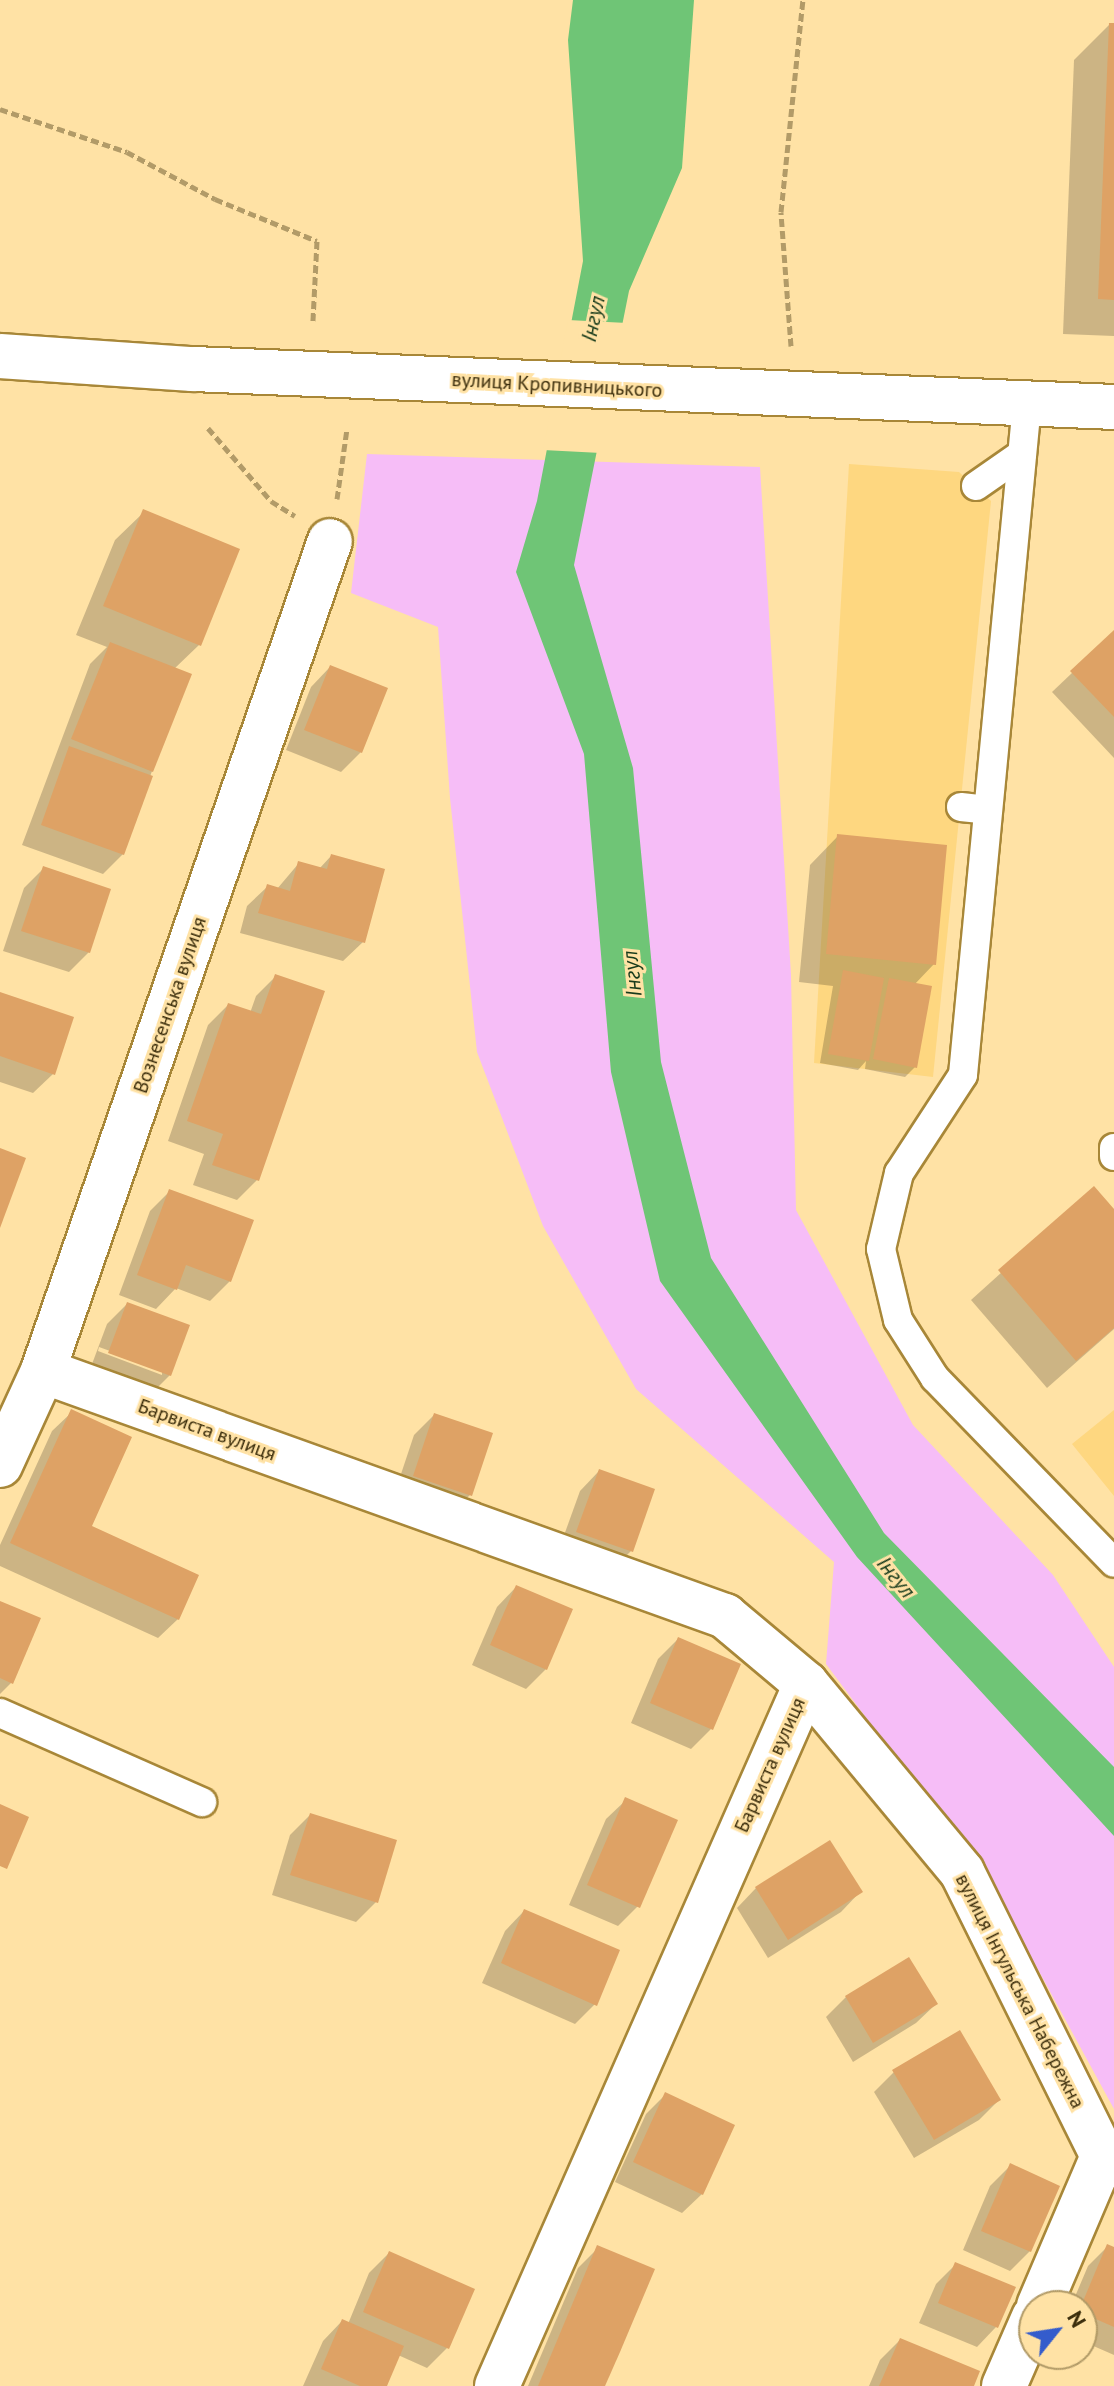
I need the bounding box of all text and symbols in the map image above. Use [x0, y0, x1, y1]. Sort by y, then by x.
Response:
water label: Інгул [575, 294, 611, 344]
street label: вулиця Кропивницького [451, 367, 663, 403]
street label: Вознесенська вулиця [129, 914, 211, 1096]
water label: Інгул [616, 949, 648, 999]
street label: Барвиста вулиця [135, 1394, 279, 1466]
water label: Інгул [871, 1551, 921, 1603]
street label: Барвиста вулиця [730, 1694, 810, 1836]
street label: вулиця Інгульська Набережна [950, 1870, 1090, 2112]
north arrow [1018, 2290, 1098, 2370]
text: N [1061, 2306, 1093, 2332]

